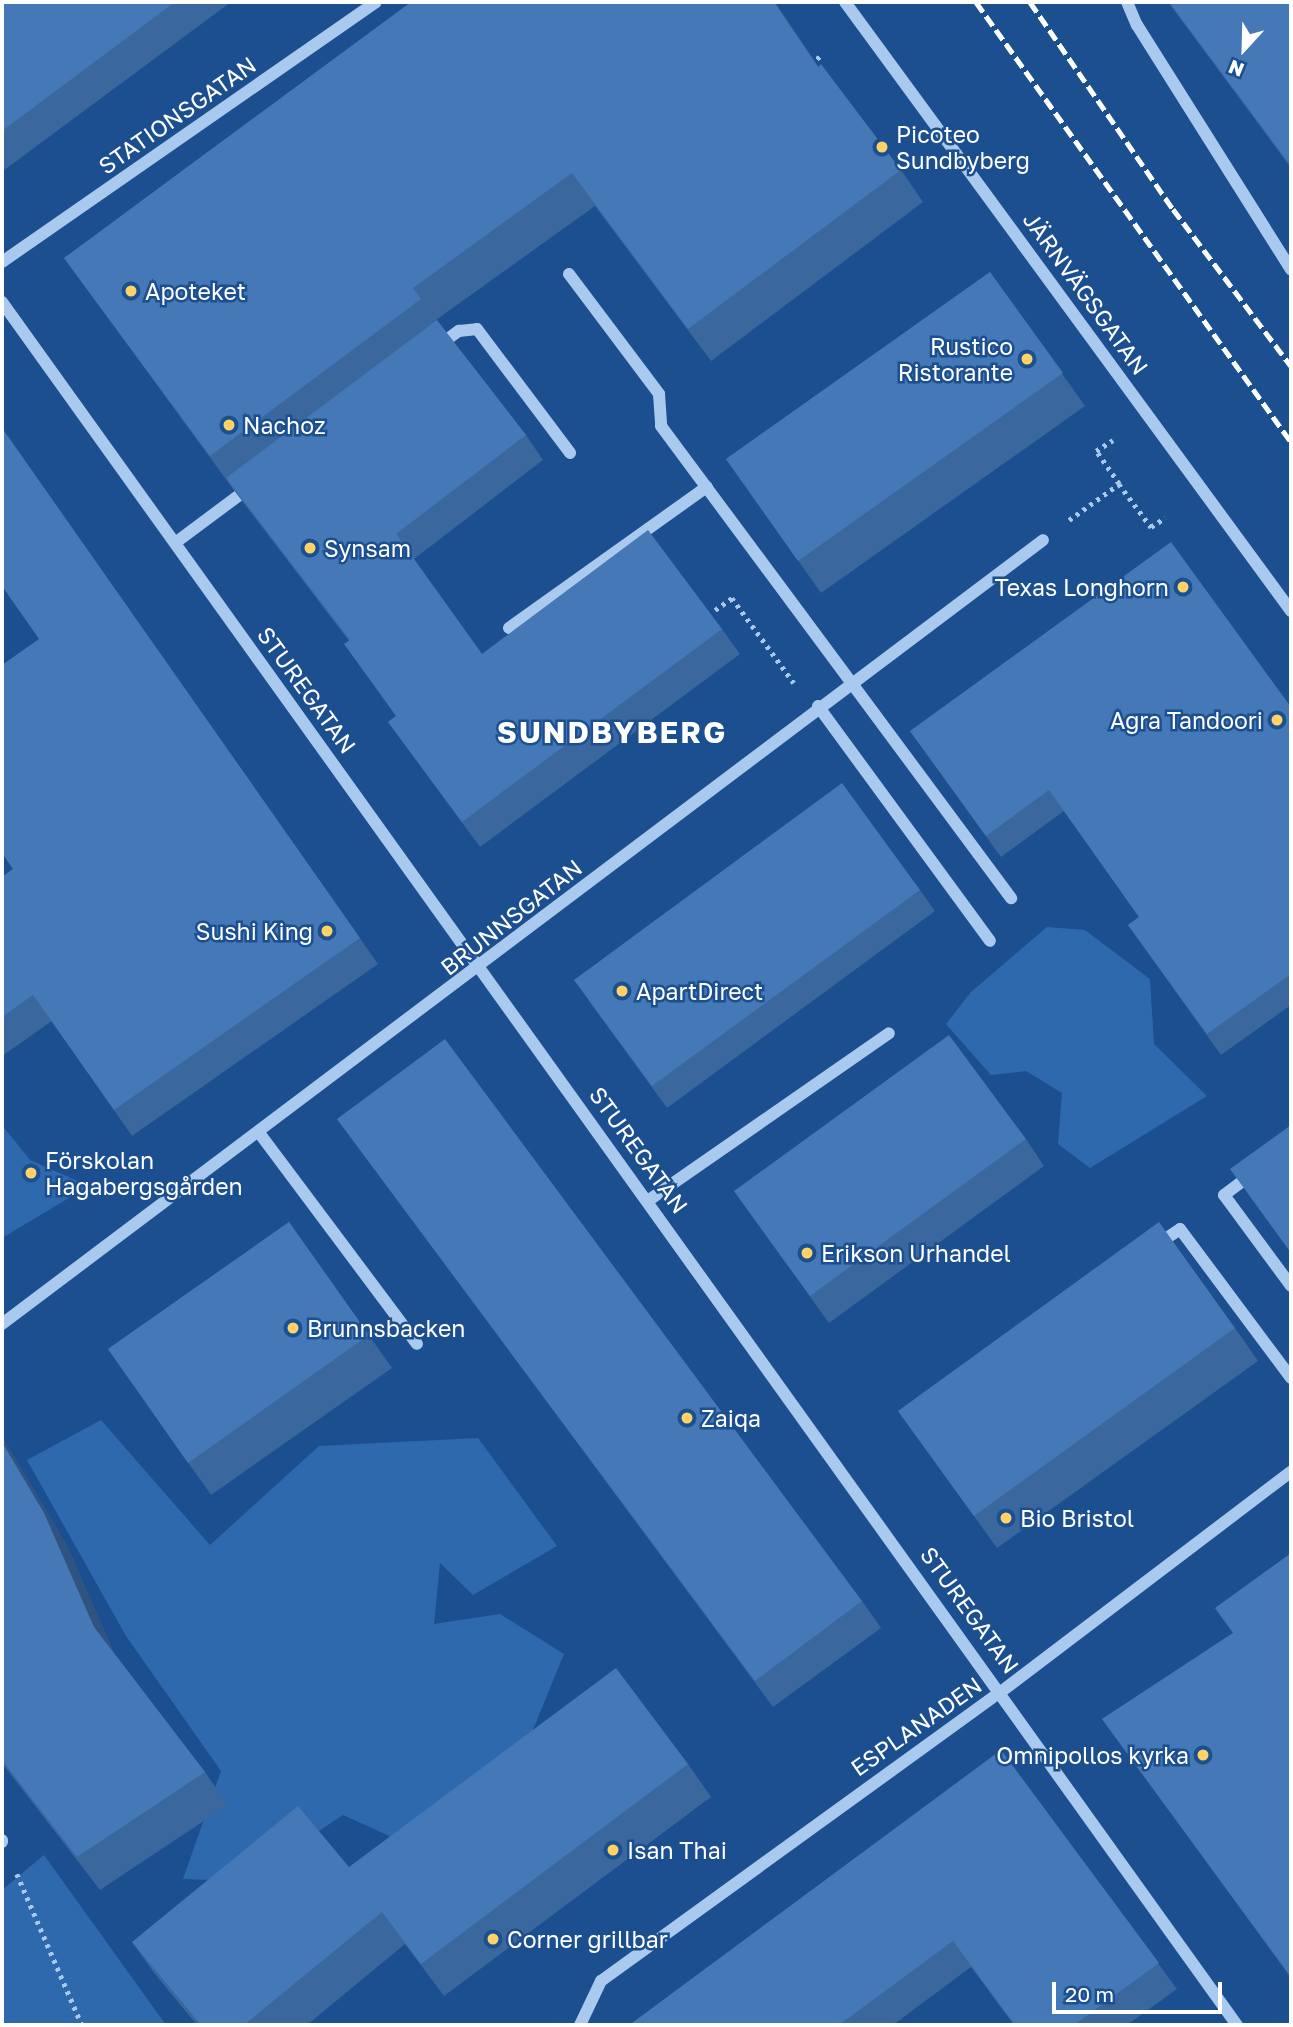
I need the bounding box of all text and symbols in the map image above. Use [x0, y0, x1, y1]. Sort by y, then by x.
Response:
north arrow [1209, 14, 1279, 84]
street label: STATIONSGATAN [93, 50, 261, 180]
text: N [1225, 56, 1247, 82]
place label: Picoteo Sundbyberg [896, 120, 1030, 174]
marker: Picoteo Sundbyberg [874, 139, 890, 155]
street label: JÄRNVÄGSGATAN [1018, 206, 1154, 380]
place label: Apoteket [145, 277, 246, 305]
marker: Apoteket [123, 283, 139, 299]
place label: Rustico Ristorante [898, 332, 1013, 386]
marker: Rustico Ristorante [1019, 351, 1035, 367]
place label: Nachoz [243, 411, 326, 439]
marker: Nachoz [221, 417, 237, 433]
place label: Synsam [324, 534, 411, 562]
marker: Synsam [302, 540, 318, 556]
place label: Texas Longhorn [995, 573, 1169, 601]
marker: Texas Longhorn [1175, 579, 1191, 595]
street label: STUREGATAN [252, 621, 362, 759]
place label: Agra Tandoori [1110, 706, 1263, 734]
marker: Agra Tandoori [1269, 712, 1285, 728]
district label: SUNDBYBERG [498, 714, 726, 750]
street label: BRUNNSGATAN [435, 853, 587, 981]
place label: Sushi King [196, 917, 313, 945]
marker: Sushi King [319, 923, 335, 939]
place label: ApartDirect [636, 977, 763, 1005]
marker: ApartDirect [614, 983, 630, 999]
street label: STUREGATAN [584, 1081, 694, 1219]
place label: Förskolan Hagabergsgården [45, 1146, 243, 1200]
marker: Förskolan Hagabergsgården [23, 1165, 39, 1181]
place label: Erikson Urhandel [821, 1239, 1011, 1267]
marker: Erikson Urhandel [799, 1245, 815, 1261]
place label: Brunnsbacken [307, 1314, 465, 1342]
marker: Brunnsbacken [285, 1320, 301, 1336]
place label: Zaiqa [701, 1404, 761, 1432]
marker: Zaiqa [679, 1410, 695, 1426]
place label: Bio Bristol [1020, 1504, 1134, 1532]
marker: Bio Bristol [998, 1510, 1014, 1526]
street label: STUREGATAN [915, 1541, 1025, 1679]
street label: ESPLANADEN [845, 1671, 987, 1781]
place label: Omnipollos kyrka [996, 1741, 1189, 1769]
marker: Omnipollos kyrka [1195, 1747, 1211, 1763]
place label: Isan Thai [627, 1836, 727, 1864]
marker: Isan Thai [605, 1842, 621, 1858]
place label: Corner grillbar [507, 1925, 668, 1953]
marker: Corner grillbar [485, 1931, 501, 1947]
scale bar [1055, 1968, 1225, 2012]
text: 20 m [1065, 1981, 1114, 2007]

